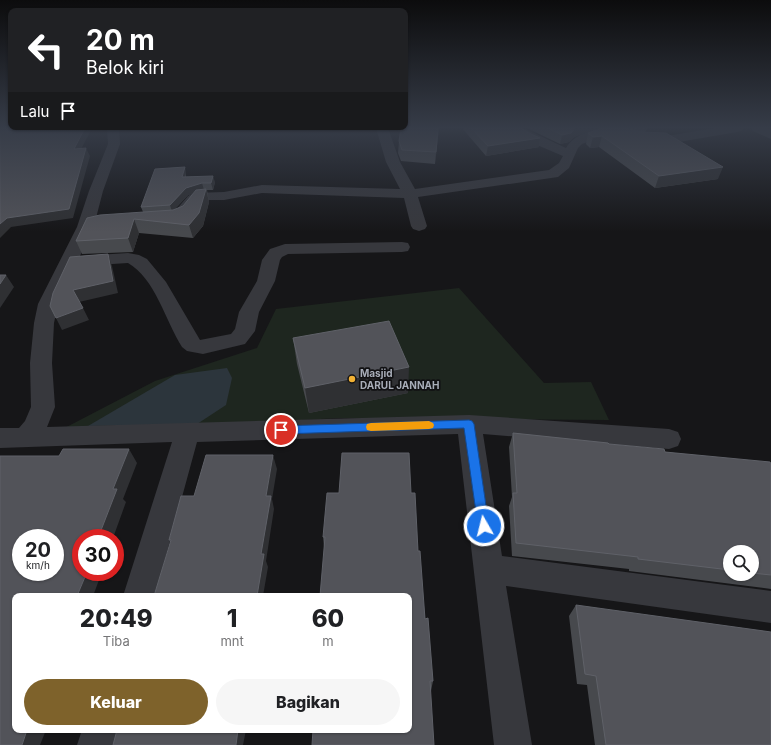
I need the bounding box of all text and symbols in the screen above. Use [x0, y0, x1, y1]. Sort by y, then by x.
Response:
text: 20 m [86, 23, 155, 57]
icon: left [20, 24, 72, 76]
text: Belok kiri [86, 57, 164, 78]
icon: arrive [57, 100, 79, 122]
text: Lalu [20, 102, 49, 121]
place label: Masjid DARUL JANNAH [360, 367, 439, 391]
marker: Masjid DARUL JANNAH [347, 374, 357, 384]
pin [264, 413, 298, 447]
icon: arrive [270, 419, 292, 441]
position arrow [463, 505, 505, 547]
speed limit sign: 30 [72, 529, 124, 581]
text: 20 [25, 538, 51, 562]
map controls [723, 545, 759, 581]
button: search [723, 545, 759, 581]
text: km/h [26, 559, 50, 571]
text: 20:49 [80, 604, 153, 633]
text: 1 [227, 604, 237, 633]
text: 60 [312, 604, 344, 633]
text: Tiba [103, 633, 130, 649]
text: mnt [220, 633, 244, 649]
text: m [322, 633, 334, 649]
button: Keluar [24, 679, 208, 725]
button: Bagikan [216, 679, 400, 725]

